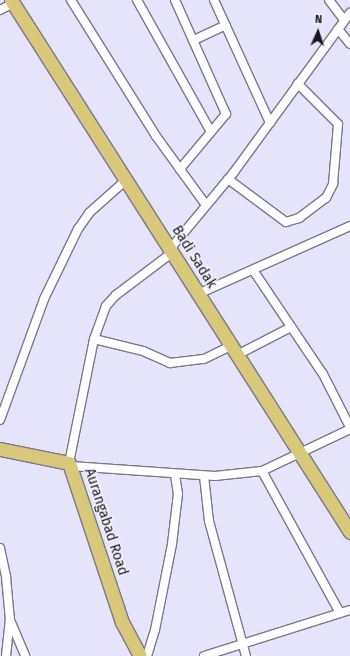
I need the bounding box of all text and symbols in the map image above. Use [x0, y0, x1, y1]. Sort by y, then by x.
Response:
north arrow [298, 12, 338, 52]
text: N [315, 13, 323, 26]
street label: Badi Sadak [168, 223, 220, 291]
street label: Aurangabad Road [81, 466, 131, 578]

